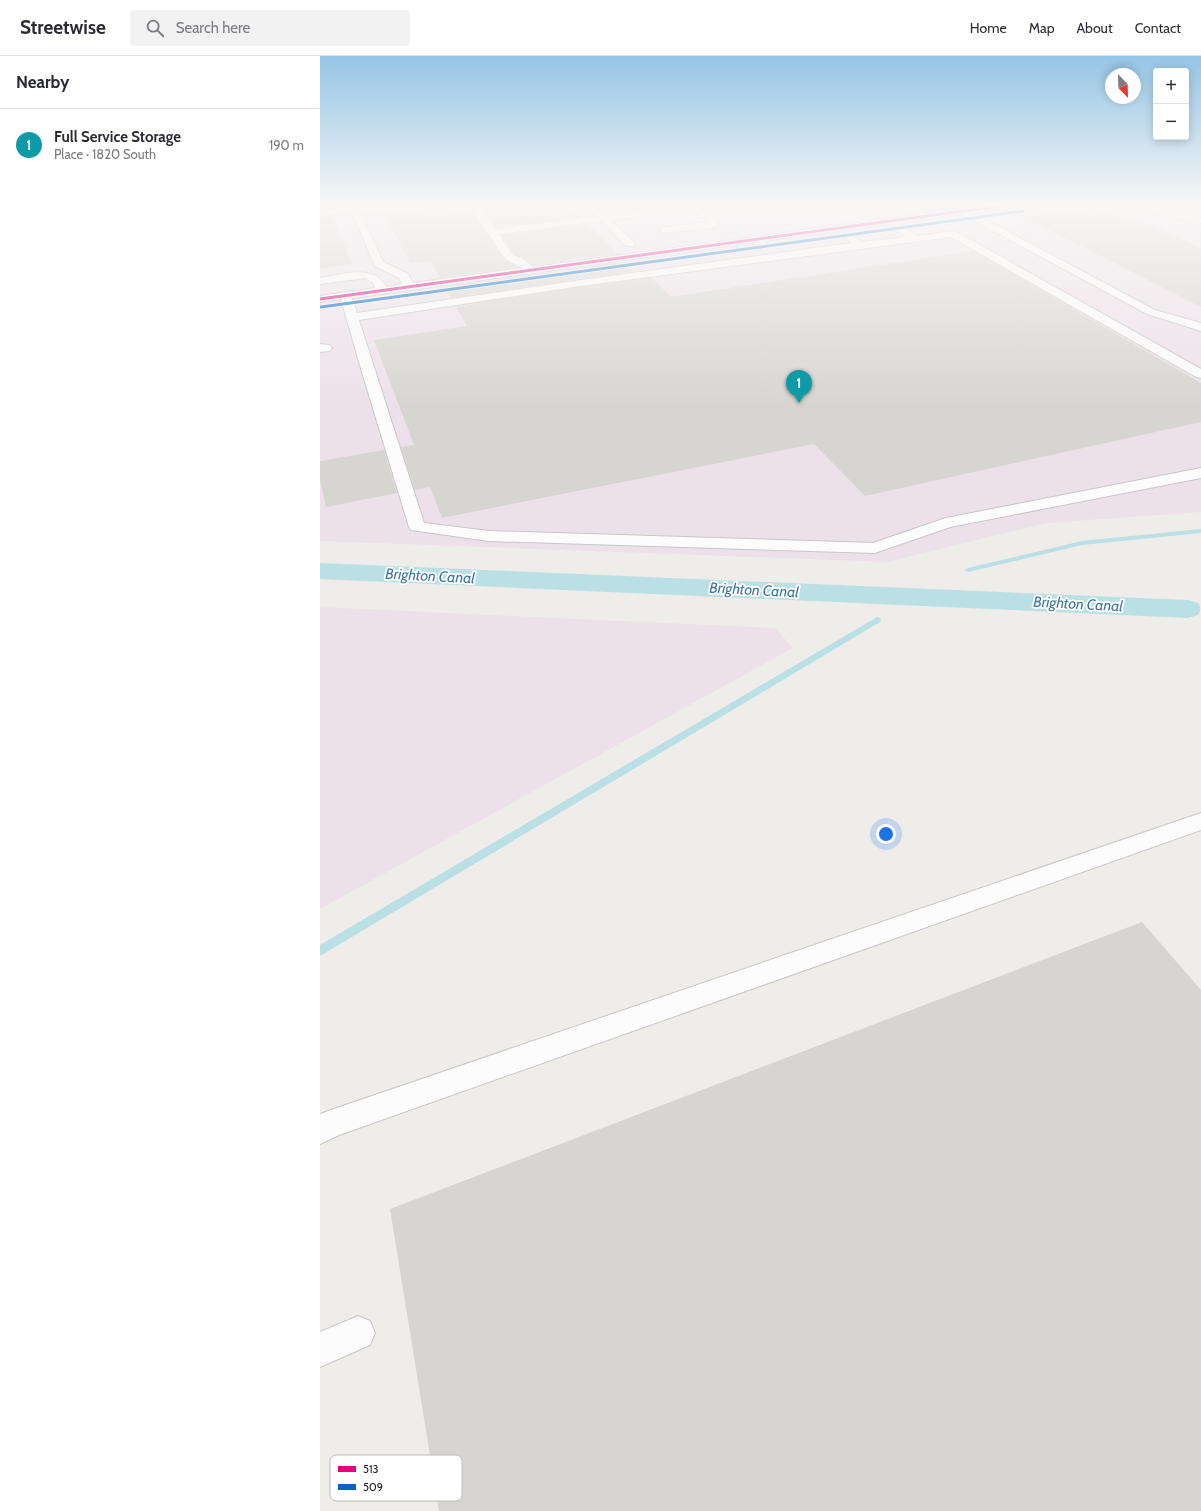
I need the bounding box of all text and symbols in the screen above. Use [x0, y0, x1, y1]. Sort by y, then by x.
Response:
search box [130, 10, 410, 46]
text: Streetwise [20, 16, 106, 39]
icon: search [144, 17, 166, 39]
text: Search here [176, 19, 250, 37]
text: Home [970, 19, 1007, 37]
text: Map [1029, 19, 1054, 37]
text: About [1076, 19, 1113, 37]
text: Contact [1135, 19, 1181, 37]
north arrow [1105, 68, 1141, 104]
map controls [1153, 68, 1189, 140]
button: + [1153, 68, 1189, 104]
text: Nearby [16, 72, 69, 92]
button: − [1153, 104, 1189, 140]
text: Full Service Storage [54, 128, 181, 146]
text: 1 [27, 137, 31, 153]
text: 190 m [269, 137, 304, 153]
text: Place · 1820 South [54, 146, 156, 162]
pin: 1 [786, 370, 812, 403]
water label: Brighton Canal [385, 565, 476, 587]
water label: Brighton Canal [709, 579, 800, 601]
water label: Brighton Canal [1033, 593, 1124, 615]
your location [876, 824, 896, 844]
legend [330, 1455, 462, 1501]
text: 513 [363, 1462, 379, 1476]
text: 509 [363, 1480, 383, 1494]

